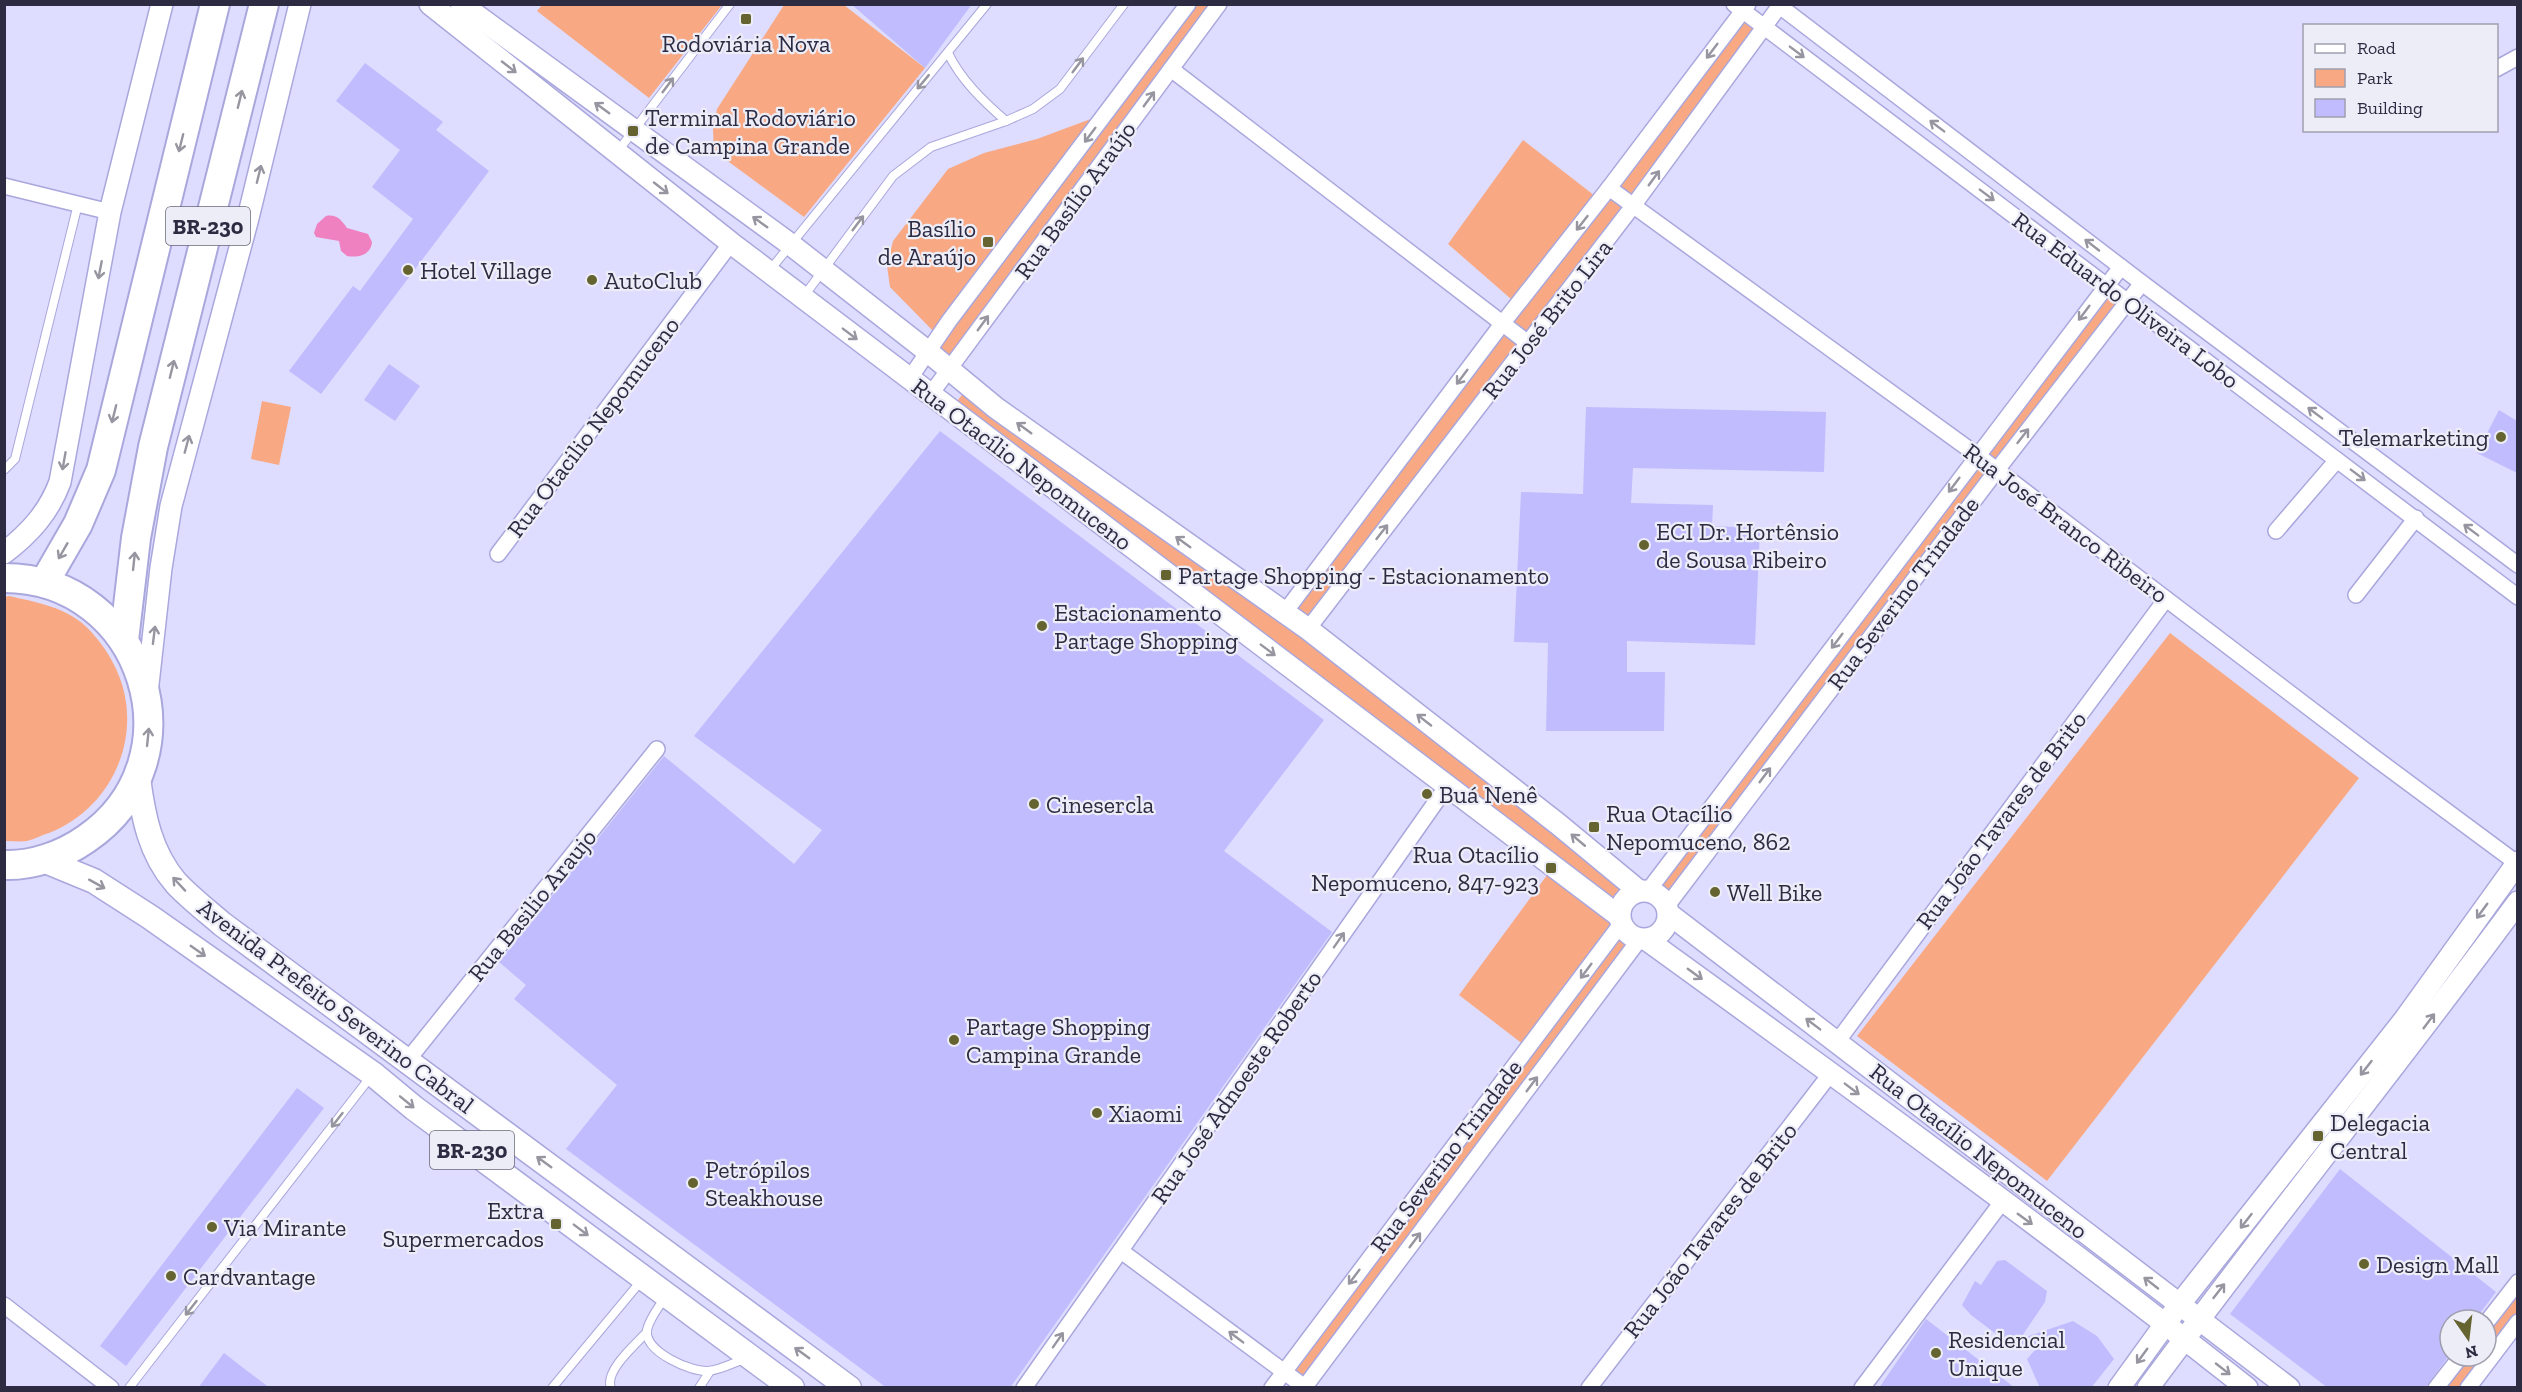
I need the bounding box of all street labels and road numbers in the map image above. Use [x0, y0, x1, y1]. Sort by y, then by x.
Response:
street label: Rua Basílio Araújo [1008, 115, 1142, 285]
street label: Rua Eduardo Oliveira Lobo [2007, 205, 2245, 395]
road number: BR-230 [166, 207, 250, 245]
street label: Rua José Brito Lira [1476, 233, 1618, 404]
street label: Rua Otacilio Nepomuceno [501, 311, 685, 543]
street label: Rua Otacílio Nepomuceno [906, 372, 1138, 556]
street label: Rua José Branco Ribeiro [1958, 437, 2174, 609]
street label: Rua Severino Trindade [1821, 491, 1985, 695]
street label: Rua João Tavares de Brito [1910, 705, 2092, 935]
street label: Rua Basilio Araujo [462, 823, 602, 987]
street label: Avenida Prefeito Severino Cabral [192, 893, 480, 1119]
street label: Rua José Adnoeste Roberto [1144, 965, 1328, 1209]
street label: Rua Severino Trindade [1364, 1054, 1528, 1258]
street label: Rua Otacílio Nepomuceno [1864, 1057, 2094, 1245]
street label: Rua João Tavares de Brito [1617, 1117, 1803, 1343]
road number: BR-230 [430, 1131, 514, 1169]

